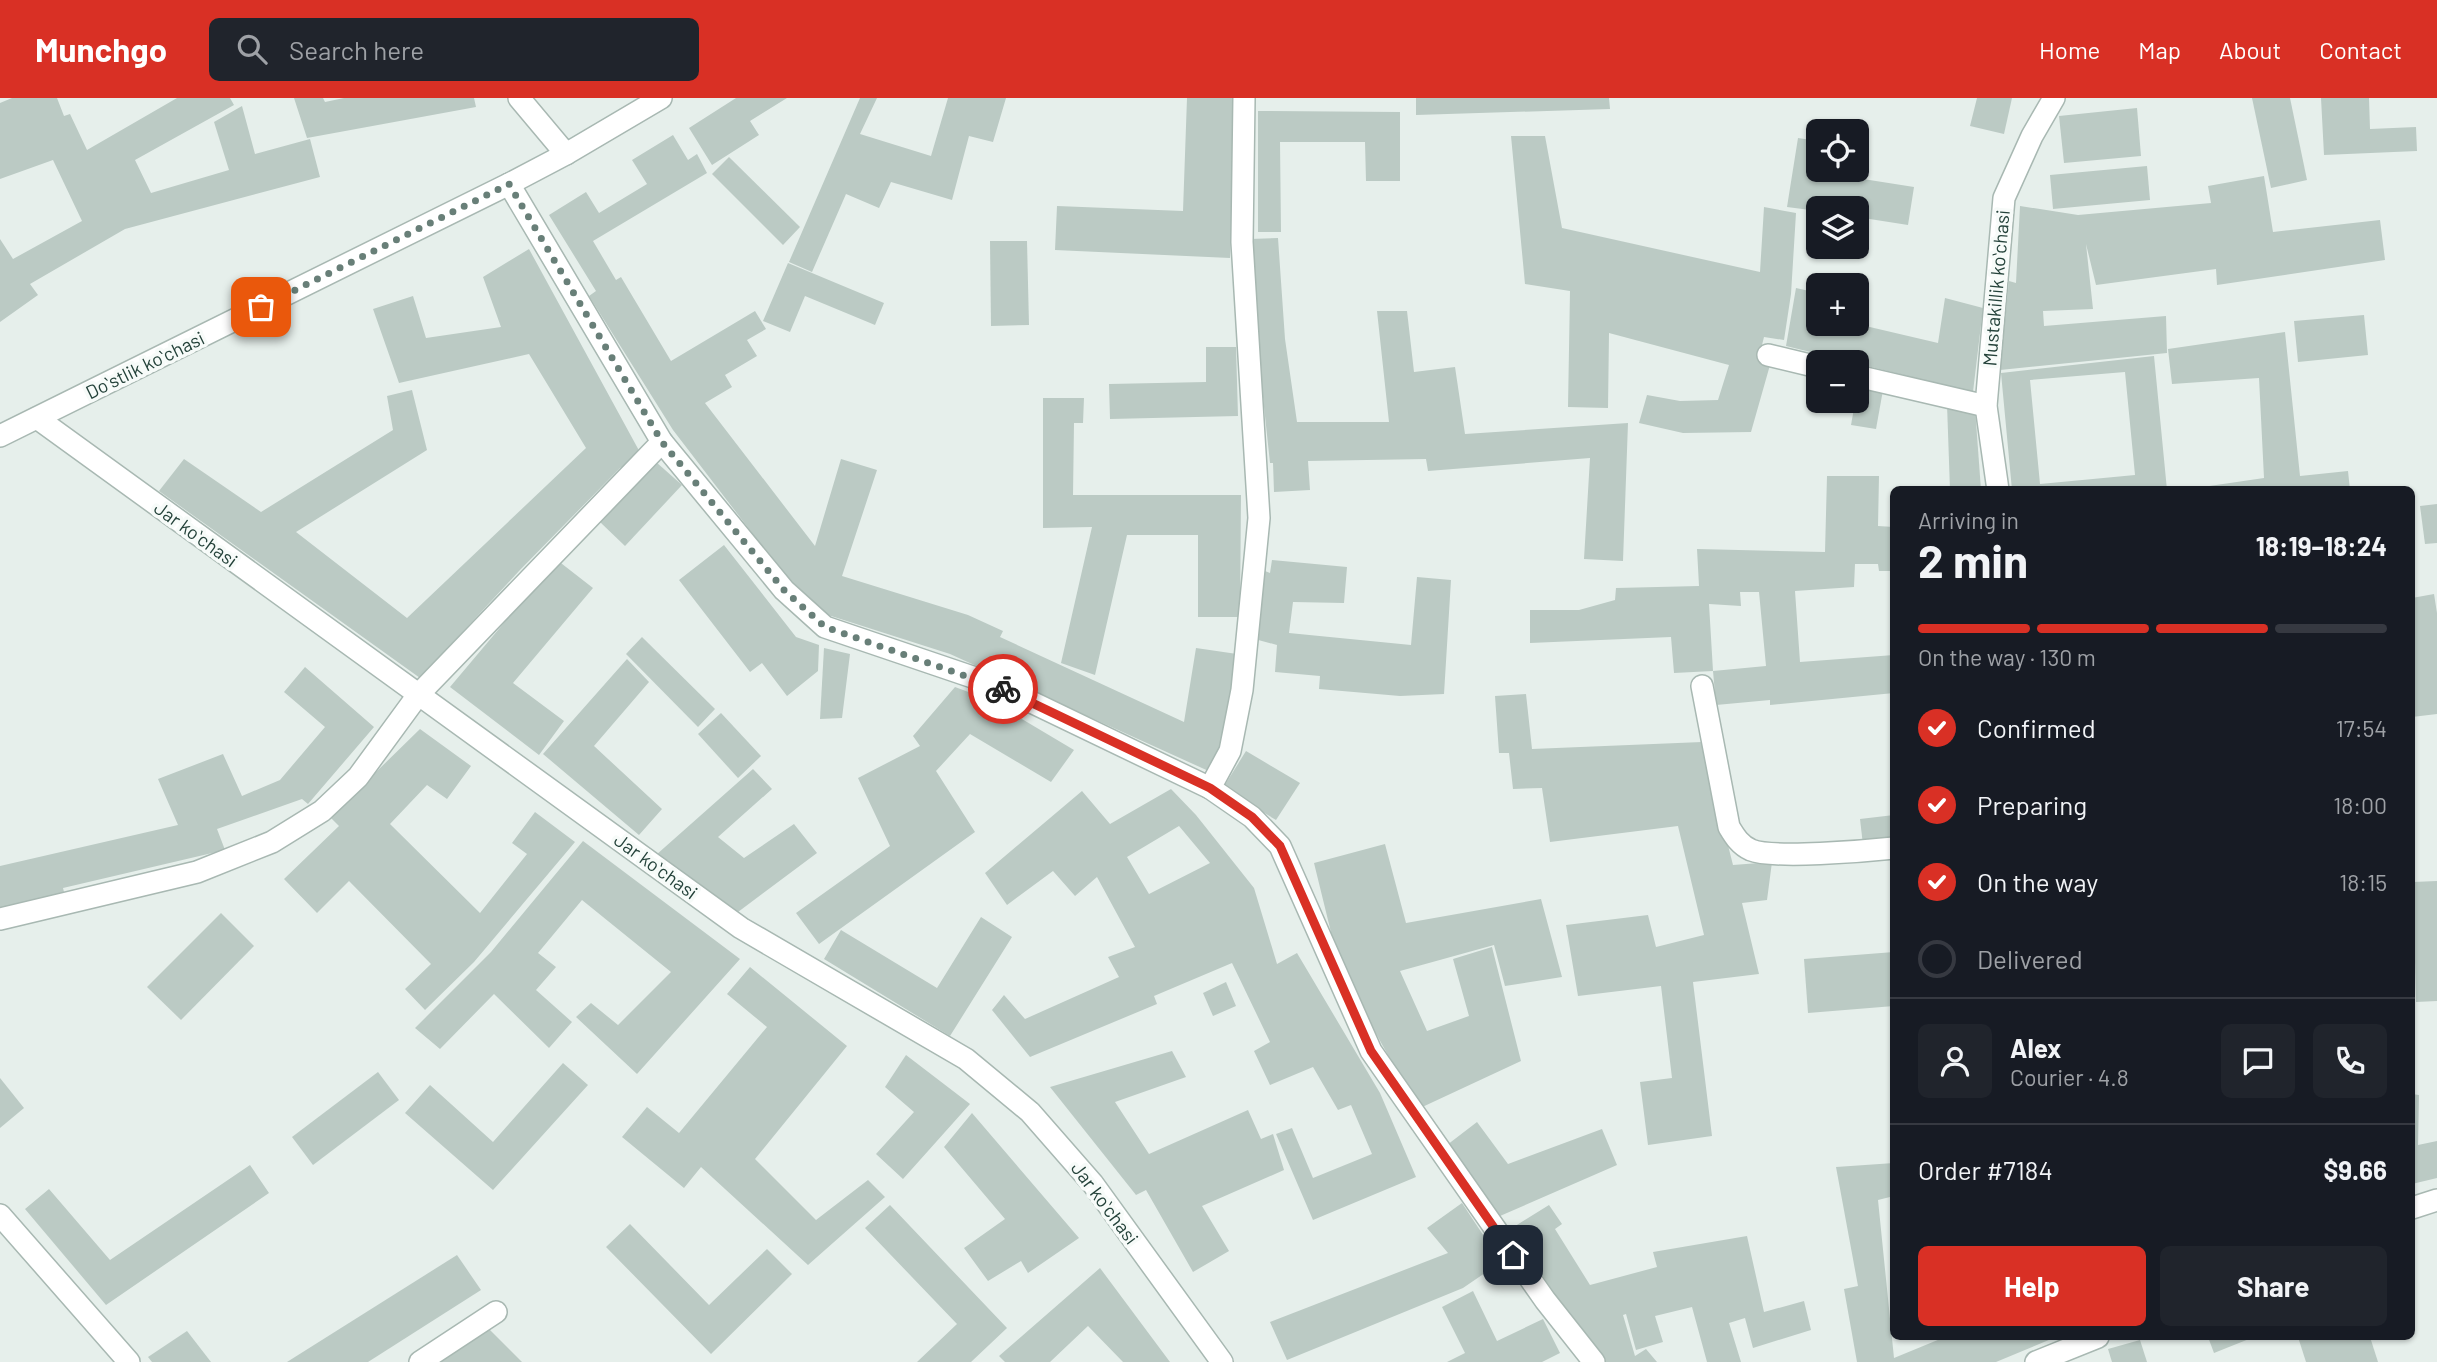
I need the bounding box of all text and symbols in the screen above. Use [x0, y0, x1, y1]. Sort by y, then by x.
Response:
search box [209, 18, 699, 81]
text: Munchgo [35, 29, 167, 69]
icon: search [233, 30, 271, 68]
text: Search here [289, 34, 424, 65]
text: Home [2039, 35, 2100, 64]
text: Map [2138, 35, 2181, 64]
text: About [2219, 35, 2281, 64]
text: Contact [2319, 35, 2402, 64]
map controls [1806, 119, 1869, 413]
button: locate [1806, 119, 1869, 182]
button: layers [1806, 196, 1869, 259]
street label: Mustakillik koʻchasi [1977, 209, 2014, 367]
button: + [1806, 273, 1869, 336]
pin [231, 277, 291, 337]
icon: bag [242, 288, 280, 326]
street label: Doʻstlik koʻchasi [82, 326, 208, 403]
button: − [1806, 350, 1869, 413]
street label: Jar koʻchasi [150, 496, 242, 572]
text: Arriving in [1918, 506, 2019, 534]
text: 18:19–18:24 [2256, 530, 2387, 561]
text: 2 min [1918, 532, 2028, 587]
text: On the way · 130 m [1918, 643, 2096, 671]
courier [968, 654, 1038, 724]
icon: bike [984, 670, 1022, 708]
icon: check [1918, 709, 1956, 747]
text: Confirmed [1977, 712, 2096, 743]
text: 17:54 [2336, 714, 2387, 742]
icon: check [1918, 786, 1956, 824]
text: Preparing [1977, 789, 2087, 820]
text: 18:00 [2333, 791, 2387, 819]
street label: Jar koʻchasi [610, 828, 702, 904]
icon: check [1918, 863, 1956, 901]
text: On the way [1977, 866, 2098, 897]
text: 18:15 [2339, 868, 2387, 896]
text: Delivered [1977, 943, 2083, 974]
button: person [1918, 1024, 1992, 1098]
button: chat [2221, 1024, 2295, 1098]
button: phone [2313, 1024, 2387, 1098]
text: Alex [2010, 1032, 2061, 1063]
text: Courier · 4.8 [2010, 1063, 2129, 1091]
text: Order #7184 [1918, 1154, 2053, 1185]
text: $9.66 [2323, 1154, 2387, 1185]
street label: Jar koʻchasi [1067, 1157, 1144, 1249]
pin [1483, 1225, 1543, 1285]
icon: home [1494, 1236, 1532, 1274]
button: Help [1918, 1246, 2146, 1326]
button: Share [2160, 1246, 2387, 1326]

